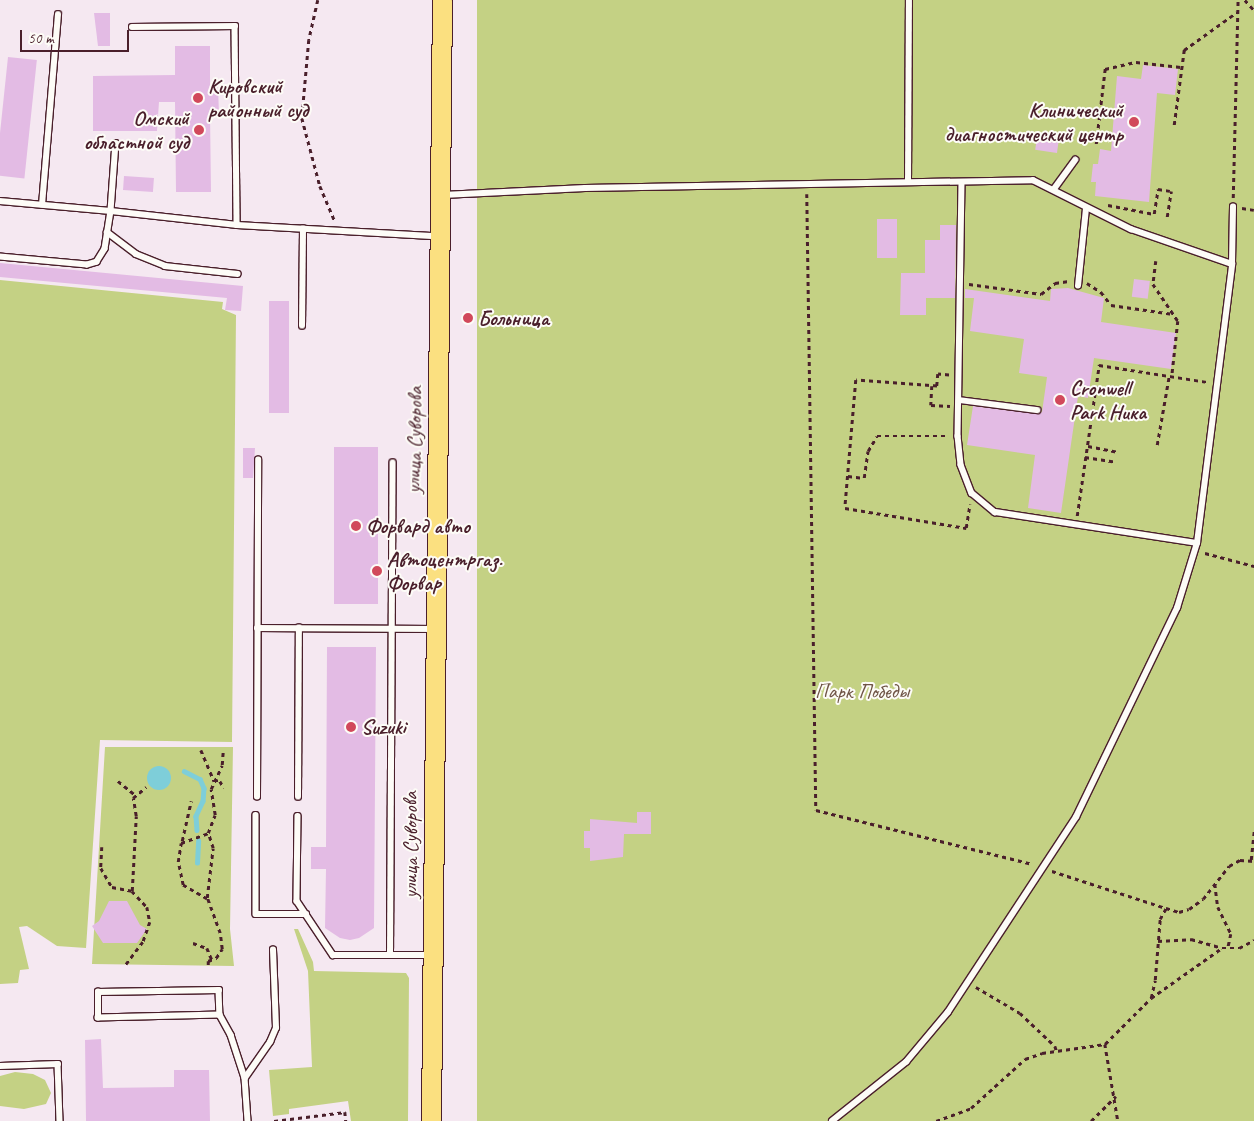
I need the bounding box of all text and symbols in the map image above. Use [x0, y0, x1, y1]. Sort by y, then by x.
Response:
scale bar [22, 20, 131, 52]
text: 50 m [28, 29, 54, 48]
place label: Кировский районный суд [208, 73, 308, 123]
marker: Кировский районный суд [192, 92, 204, 104]
place label: Клинический диагностический центр [945, 97, 1123, 147]
place label: Омский областной суд [84, 105, 189, 155]
marker: Клинический диагностический центр [1127, 115, 1141, 129]
marker: Омский областной суд [193, 124, 205, 136]
place label: Больница [478, 305, 549, 331]
marker: Больница [462, 312, 474, 324]
place label: Cronwell Park Ника [1070, 375, 1146, 425]
street label: улица Суворова [400, 386, 428, 494]
marker: Cronwell Park Ника [1054, 394, 1066, 406]
place label: Форвард авто [366, 513, 472, 539]
marker: Форвард авто [350, 520, 362, 532]
place label: Автоцентргаз. Форвар [387, 546, 502, 596]
marker: Автоцентргаз. Форвар [371, 565, 383, 577]
park label: Парк Победы [815, 678, 909, 704]
place label: Suzuki [361, 714, 406, 740]
marker: Suzuki [345, 721, 357, 733]
street label: улица Суворова [397, 791, 423, 899]

